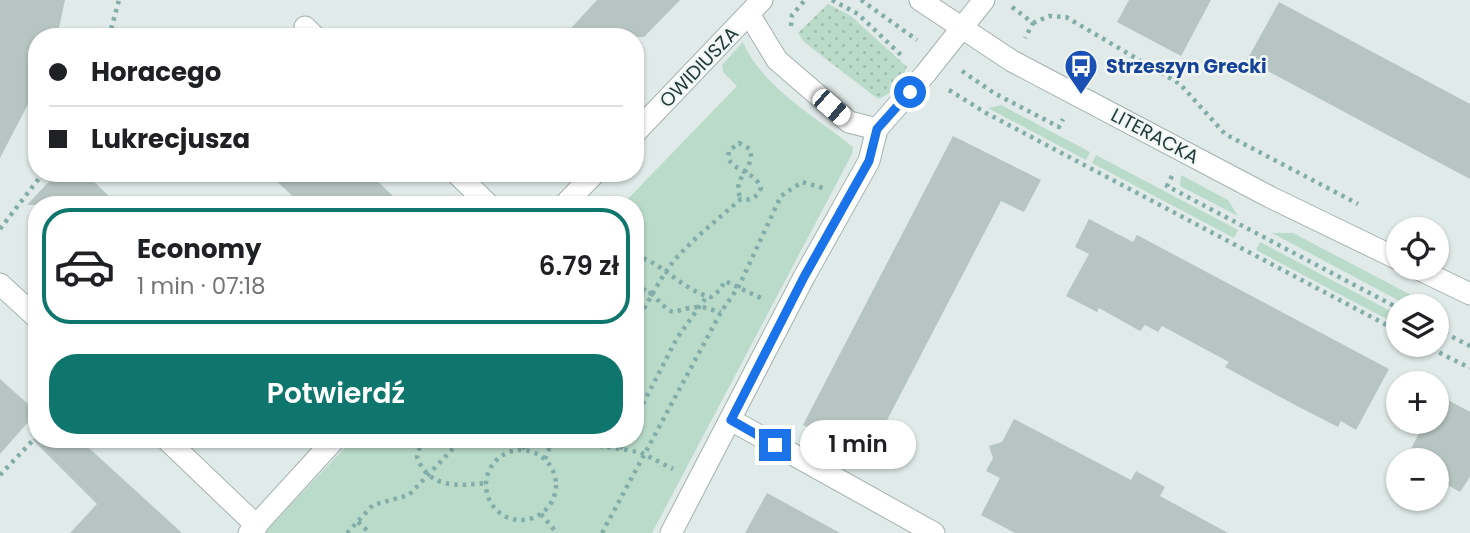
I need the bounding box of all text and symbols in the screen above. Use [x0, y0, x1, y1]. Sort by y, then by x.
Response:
street label: OWIDIUSZA [653, 20, 745, 114]
bus stop icon: Strzeszyn Grecki [1062, 47, 1100, 96]
place label: Strzeszyn Grecki [1106, 53, 1267, 80]
text: Horacego [91, 54, 221, 90]
route start [894, 76, 926, 108]
car [809, 85, 854, 129]
street label: LITERACKA [1106, 102, 1204, 171]
text: Lukrecjusza [91, 121, 250, 157]
map controls [1386, 217, 1449, 511]
button: locate [1386, 217, 1449, 280]
text: Economy [137, 231, 261, 267]
icon: car [53, 235, 116, 298]
text: 6.79 zł [539, 248, 619, 284]
text: 1 min · 07:18 [137, 270, 266, 302]
button: layers [1386, 294, 1449, 357]
button: Potwierdź [49, 354, 623, 434]
button: + [1386, 371, 1449, 434]
callout: 1 min [800, 420, 915, 470]
text: 1 min [828, 428, 888, 460]
route end [759, 429, 791, 461]
button: − [1386, 448, 1449, 511]

